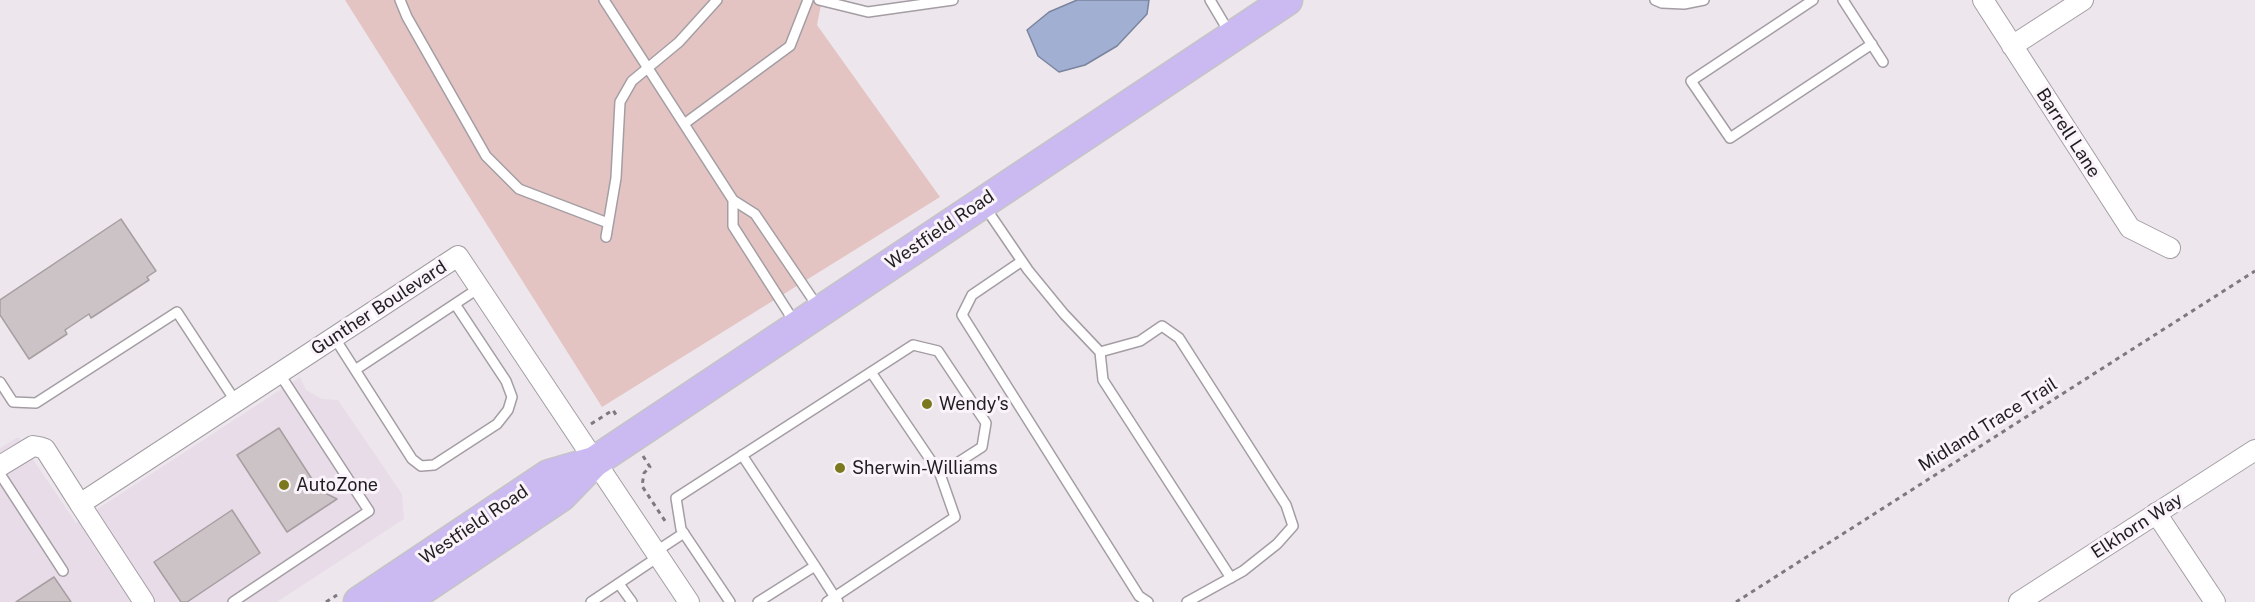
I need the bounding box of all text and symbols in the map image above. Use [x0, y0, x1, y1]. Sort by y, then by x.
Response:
street label: Barrell Lane [2031, 84, 2105, 182]
street label: Westfield Road [882, 186, 998, 274]
street label: Gunther Boulevard [307, 256, 451, 360]
street label: Midland Trace Trail [1914, 373, 2062, 477]
place label: Wendy's [939, 393, 1009, 415]
marker: Wendy's [920, 397, 934, 411]
place label: Sherwin-Williams [852, 457, 998, 479]
marker: Sherwin-Williams [833, 461, 847, 475]
place label: AutoZone [296, 474, 378, 496]
marker: AutoZone [277, 478, 291, 492]
street label: Westfield Road [416, 481, 532, 569]
street label: Elkhorn Way [2087, 489, 2187, 563]

